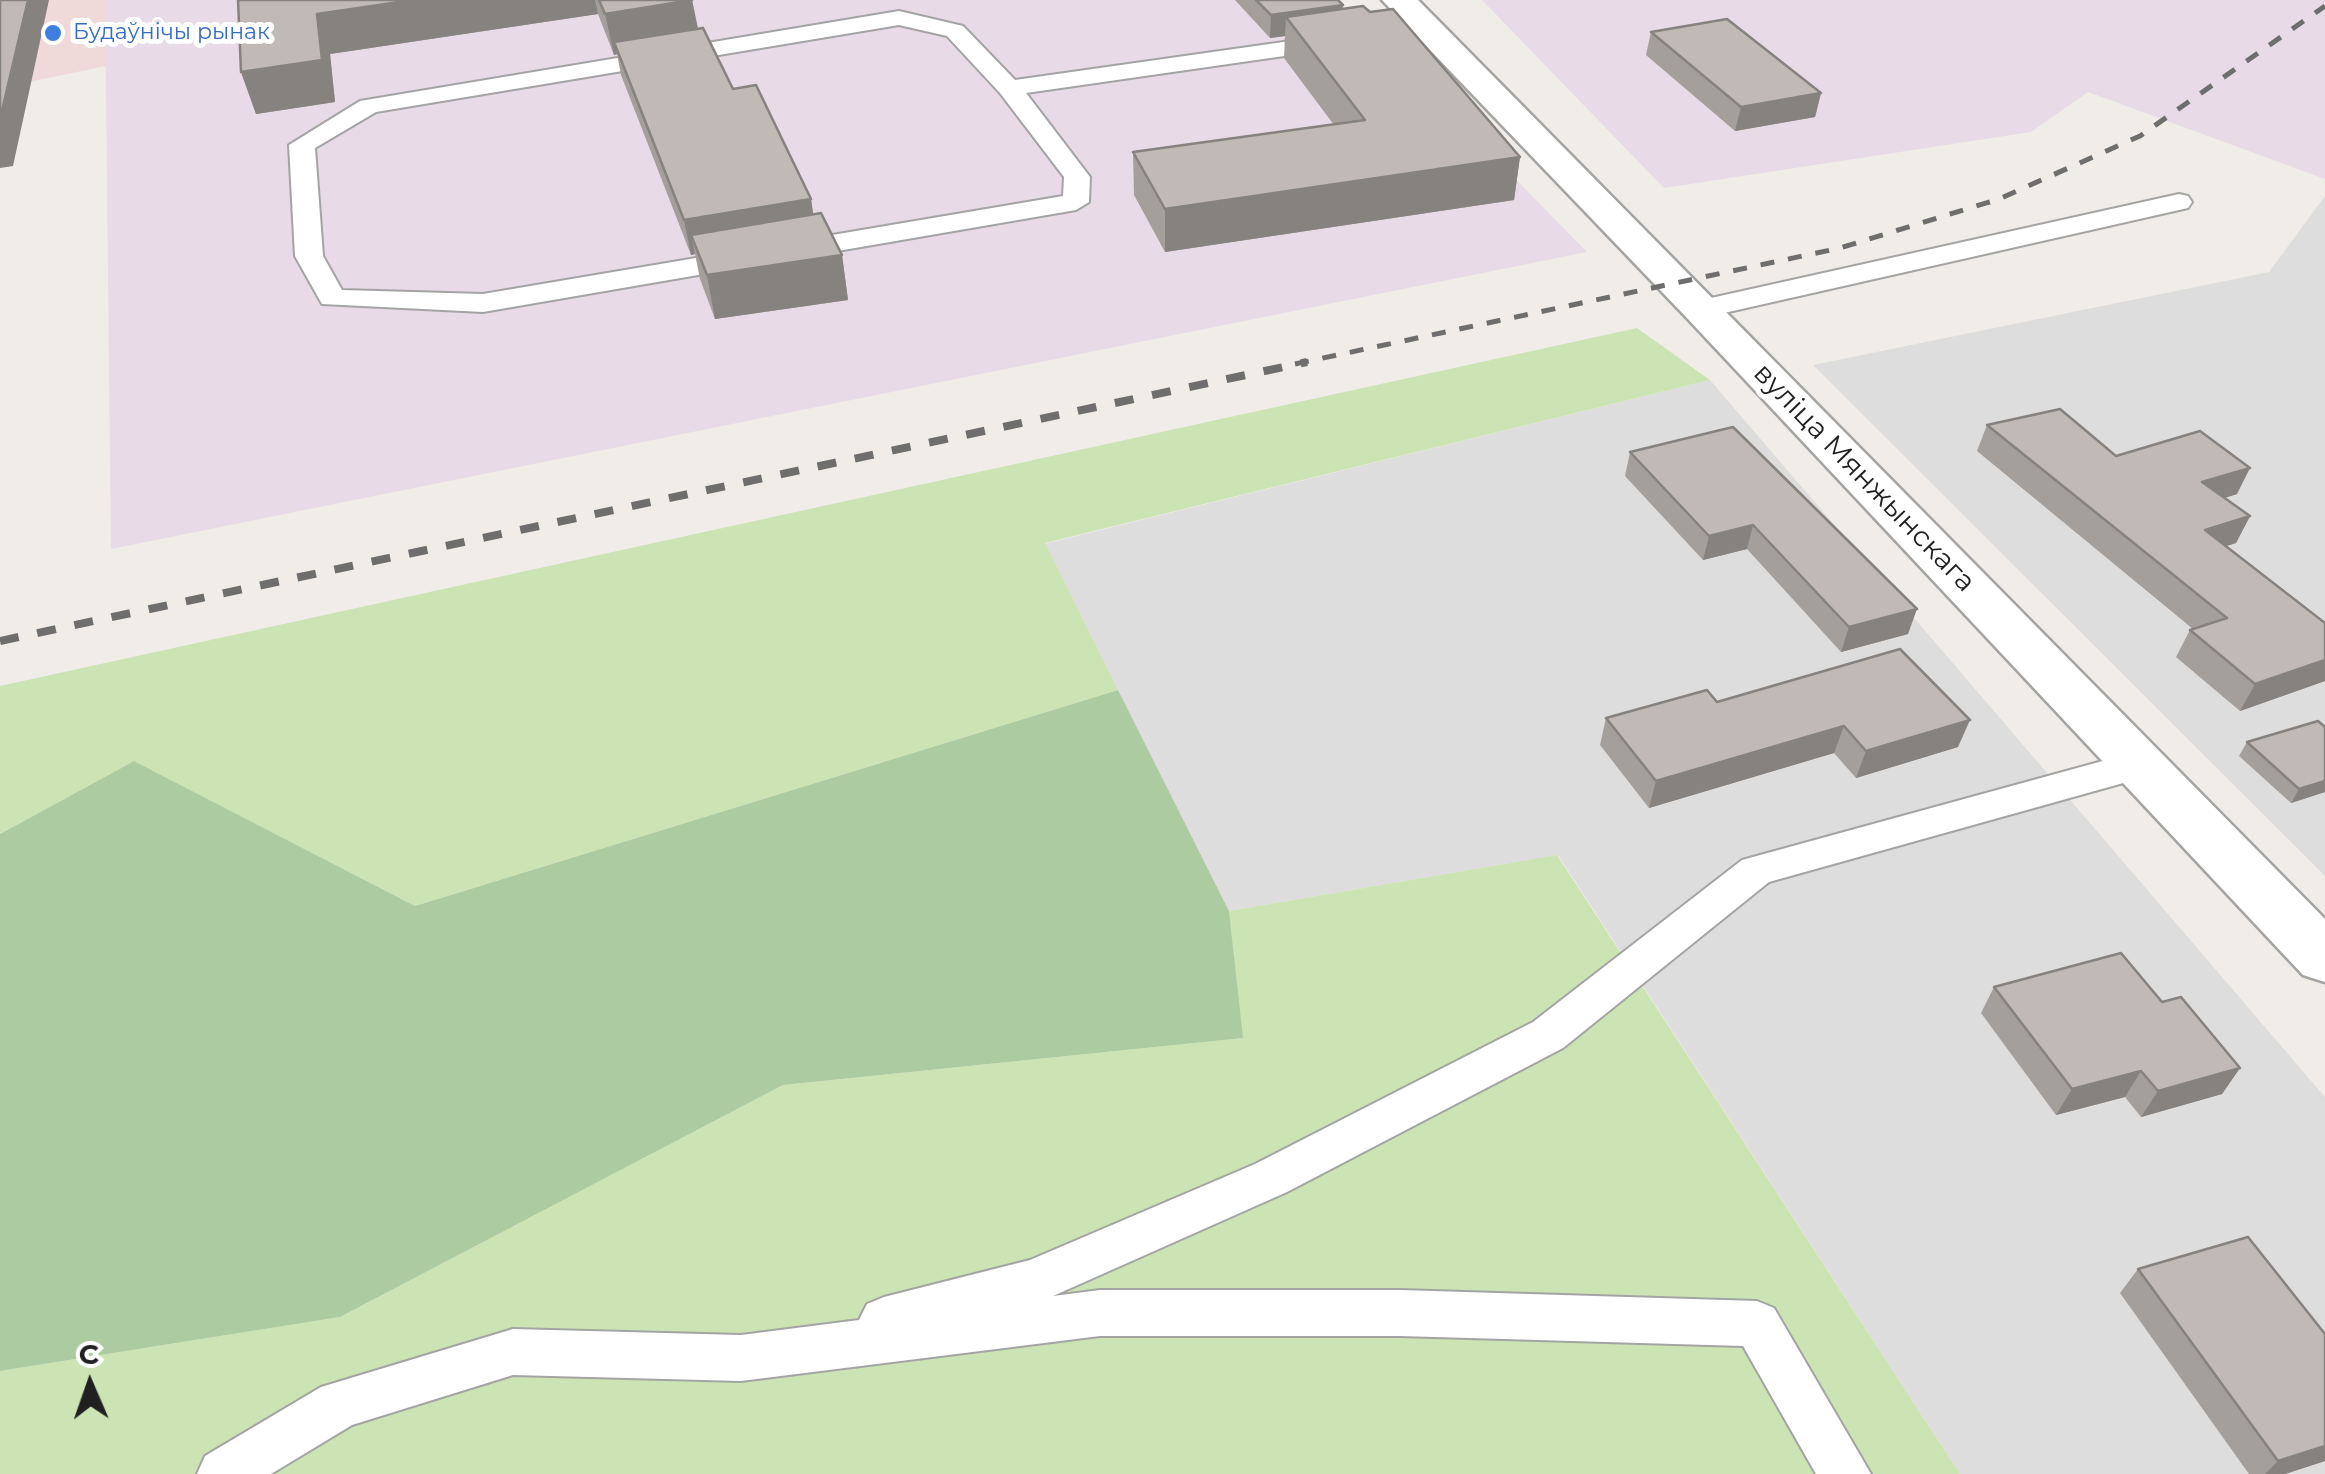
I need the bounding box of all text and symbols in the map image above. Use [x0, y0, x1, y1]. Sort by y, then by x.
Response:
place label: Будаўнічы рынак [73, 20, 270, 46]
marker: Будаўнічы рынак [42, 22, 64, 44]
street label: вуліца Мянжынскага [1746, 357, 1982, 599]
north arrow [40, 1334, 140, 1434]
text: С [78, 1337, 100, 1371]

